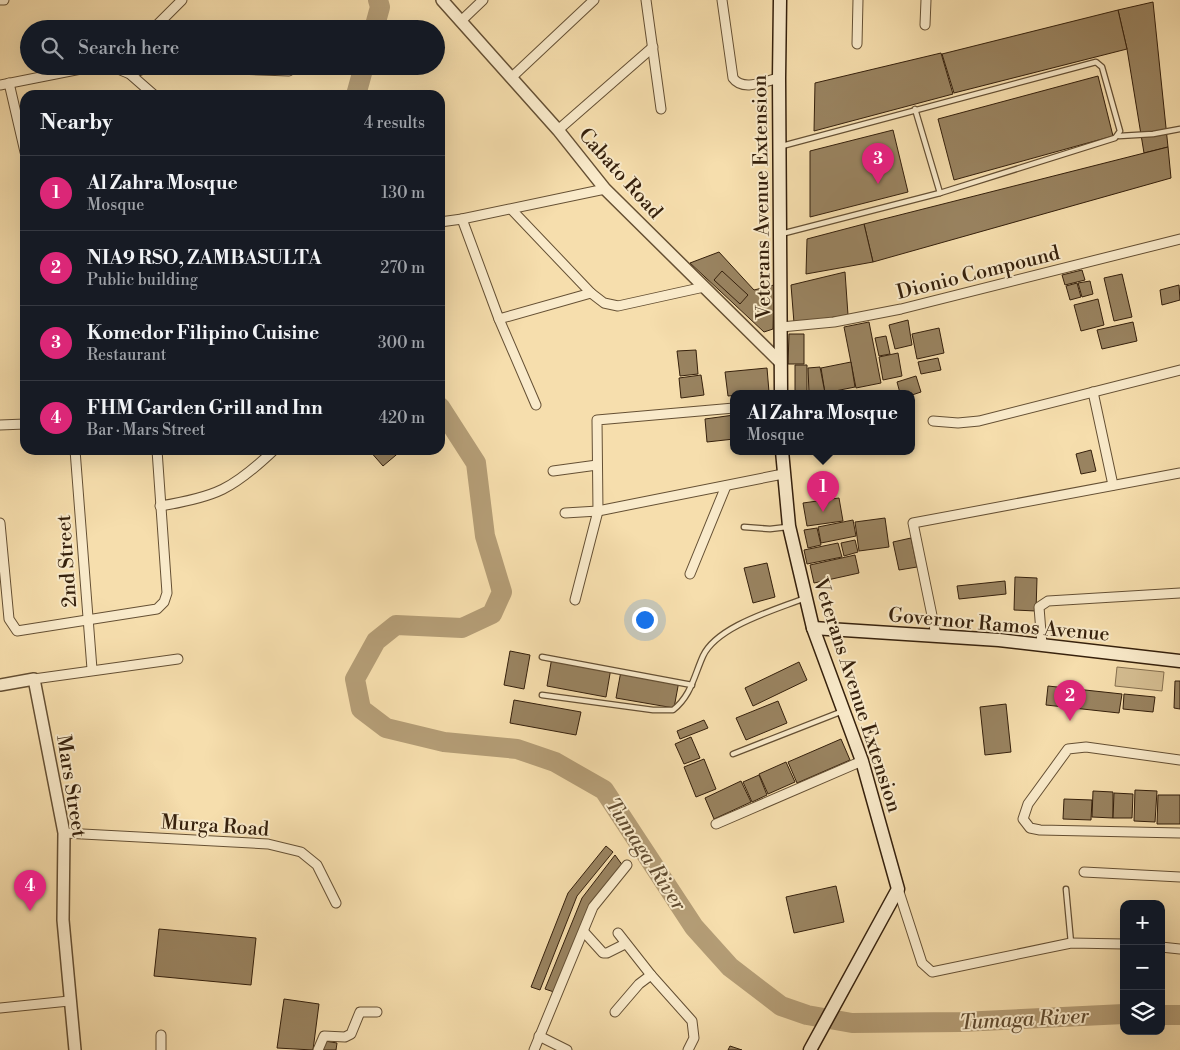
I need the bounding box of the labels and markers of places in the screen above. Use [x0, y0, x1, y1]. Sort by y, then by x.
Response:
pin: 3 [862, 143, 894, 184]
pin: 1 [807, 471, 839, 512]
pin: 2 [1054, 680, 1086, 721]
pin: 4 [14, 870, 46, 911]

